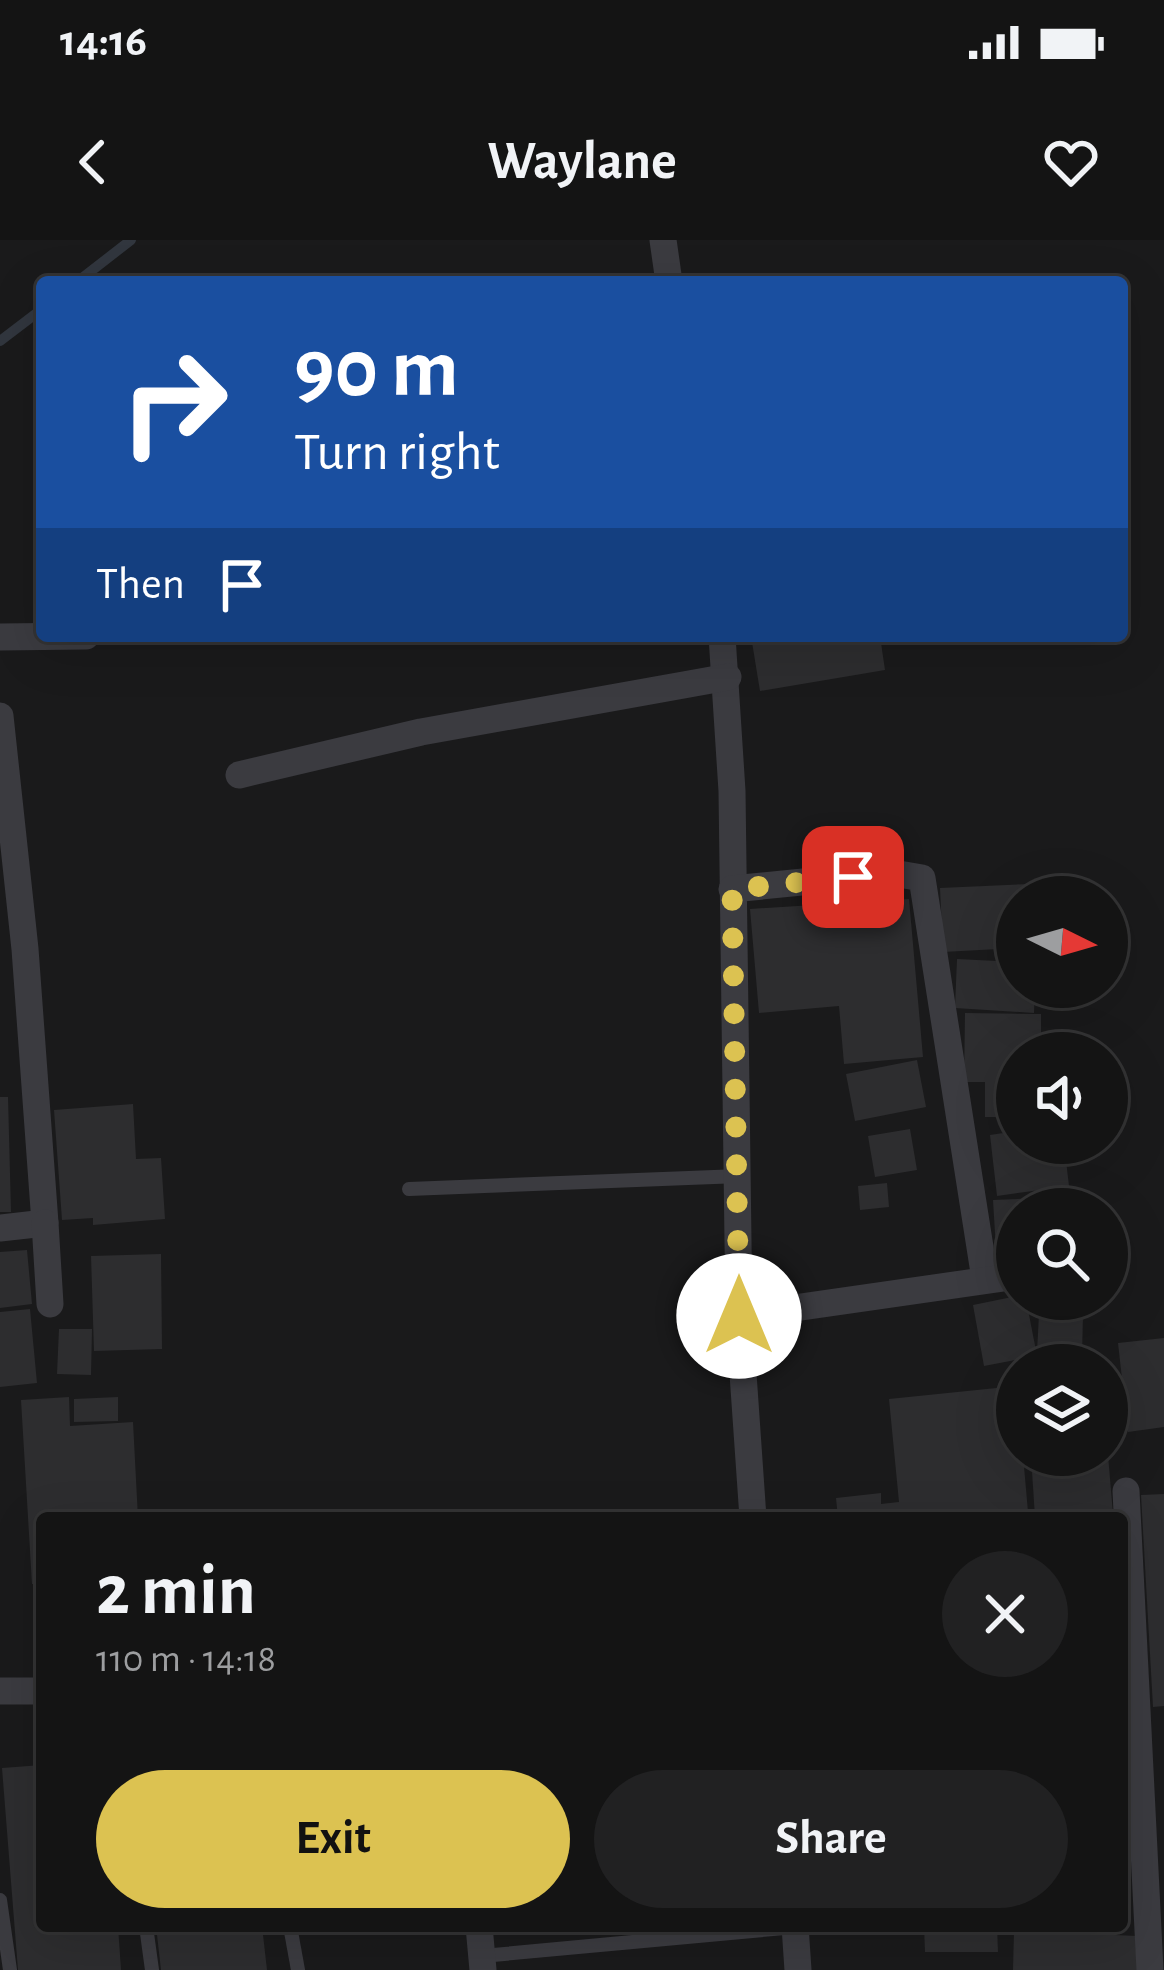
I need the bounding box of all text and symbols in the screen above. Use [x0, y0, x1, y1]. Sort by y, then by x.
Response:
text: 14:16 [60, 19, 147, 64]
icon: back [60, 129, 126, 195]
icon: heart [1038, 129, 1104, 195]
text: Waylane [487, 135, 677, 189]
icon: right [96, 324, 252, 480]
text: 90 m [294, 328, 459, 412]
text: Turn right [294, 426, 500, 480]
icon: arrive [209, 552, 275, 618]
text: Then [96, 562, 185, 607]
pin [802, 826, 904, 928]
icon: arrive [820, 844, 886, 910]
north arrow [996, 876, 1128, 1008]
map controls [996, 876, 1128, 1476]
button: sound [996, 1032, 1128, 1164]
button: search [996, 1188, 1128, 1320]
position arrow [676, 1253, 802, 1379]
button: layers [996, 1344, 1128, 1476]
button: close [942, 1551, 1068, 1677]
text: 2 min [96, 1555, 256, 1627]
text: 110 m · 14:18 [96, 1640, 276, 1679]
button: Exit [96, 1770, 570, 1908]
button: Share [594, 1770, 1068, 1908]

